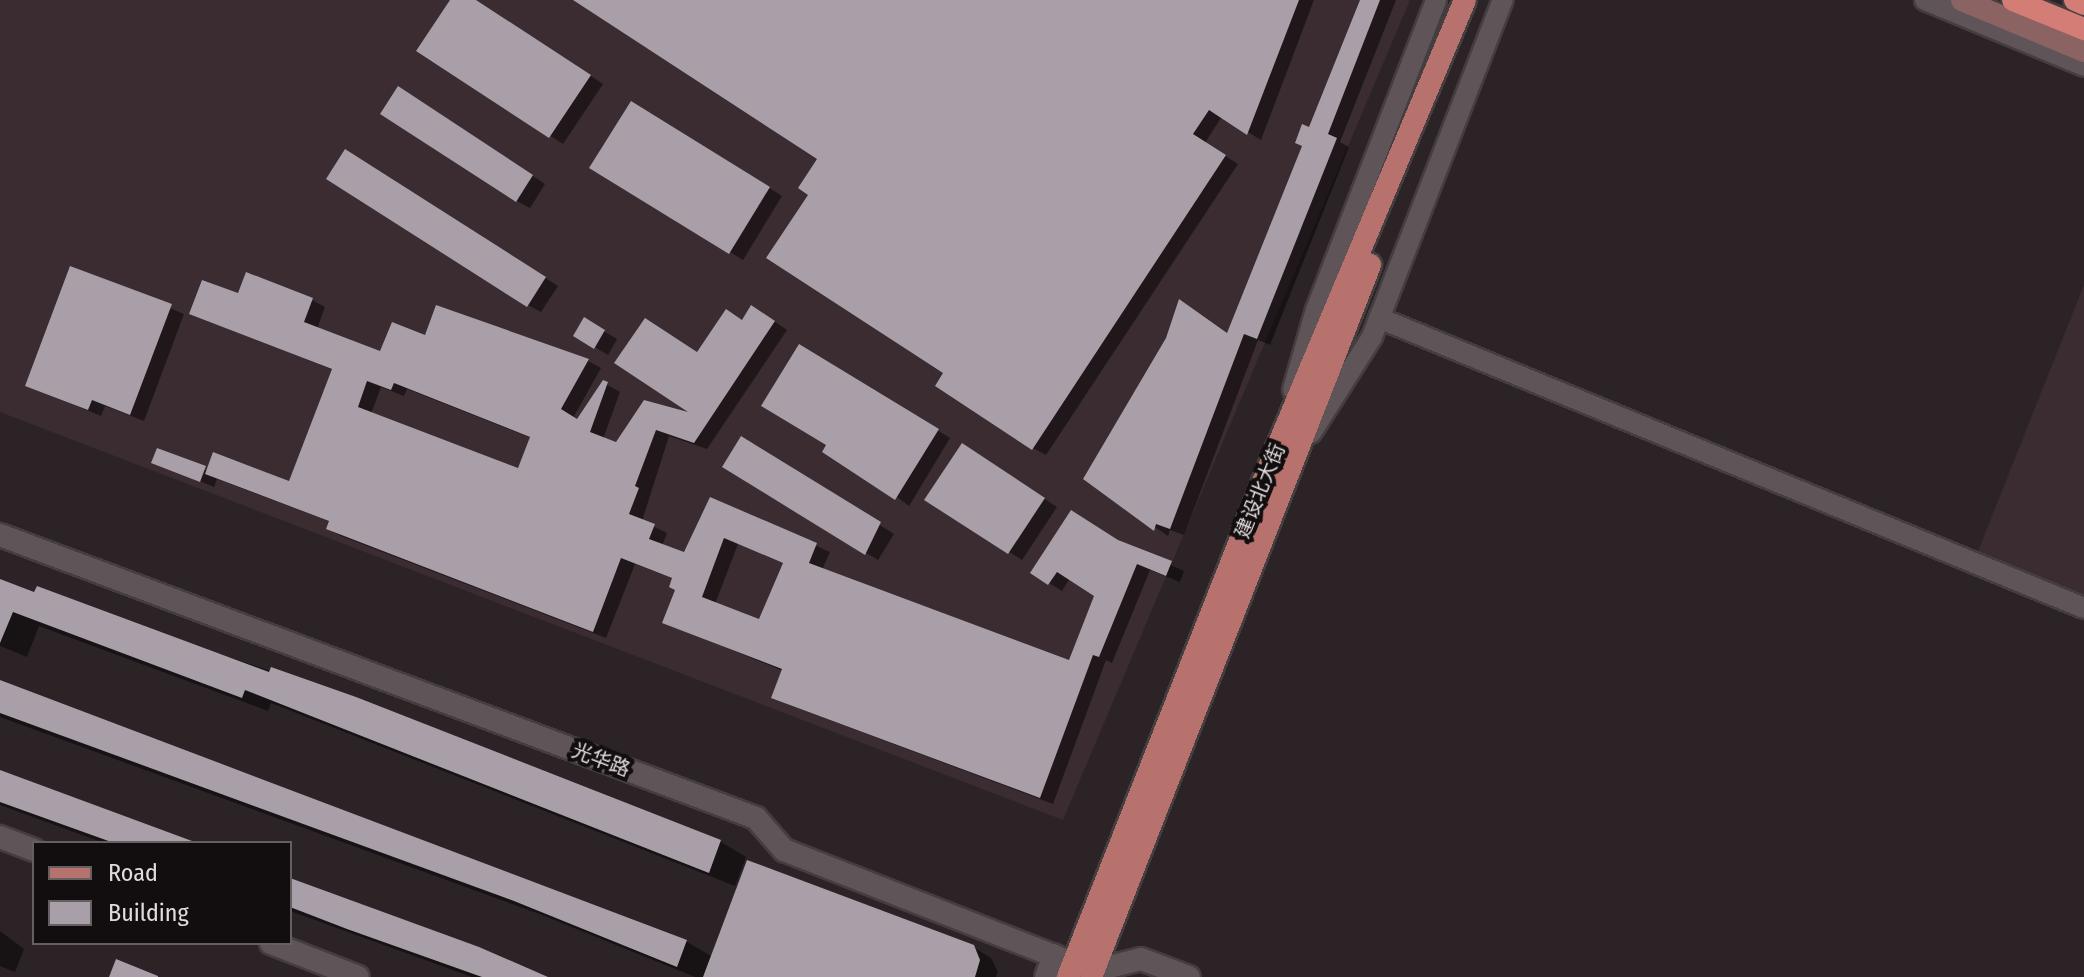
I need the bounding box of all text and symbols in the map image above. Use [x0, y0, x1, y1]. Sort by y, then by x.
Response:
street label: 建设北大街 [1230, 440, 1290, 542]
street label: 光华路 [569, 738, 633, 782]
legend [32, 841, 292, 945]
text: Road [108, 859, 158, 887]
text: Building [108, 899, 189, 927]

